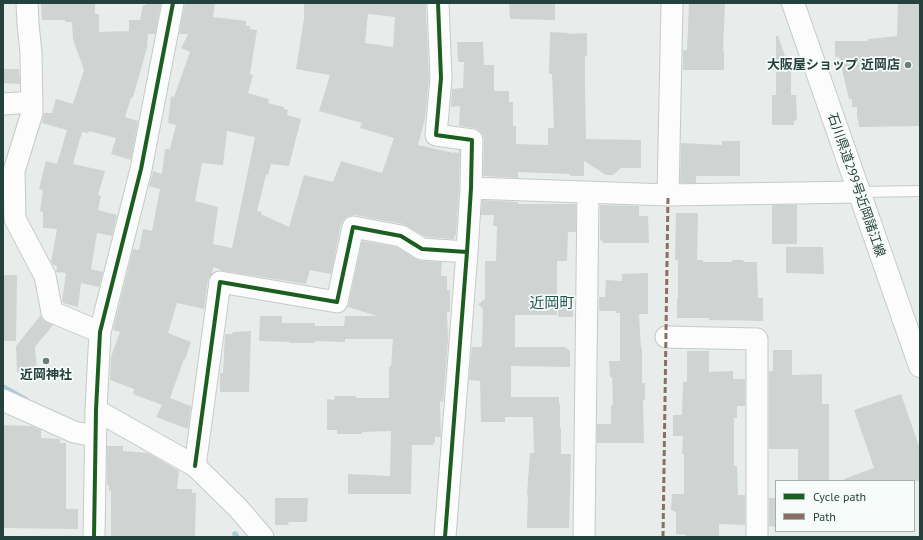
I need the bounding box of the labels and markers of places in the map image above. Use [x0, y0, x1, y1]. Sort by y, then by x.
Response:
place label: 大阪屋ショップ 近岡店 [767, 57, 900, 73]
marker: 大阪屋ショップ 近岡店 [903, 60, 913, 70]
marker: 近岡神社 [41, 356, 51, 366]
place label: 近岡神社 [20, 367, 72, 383]

